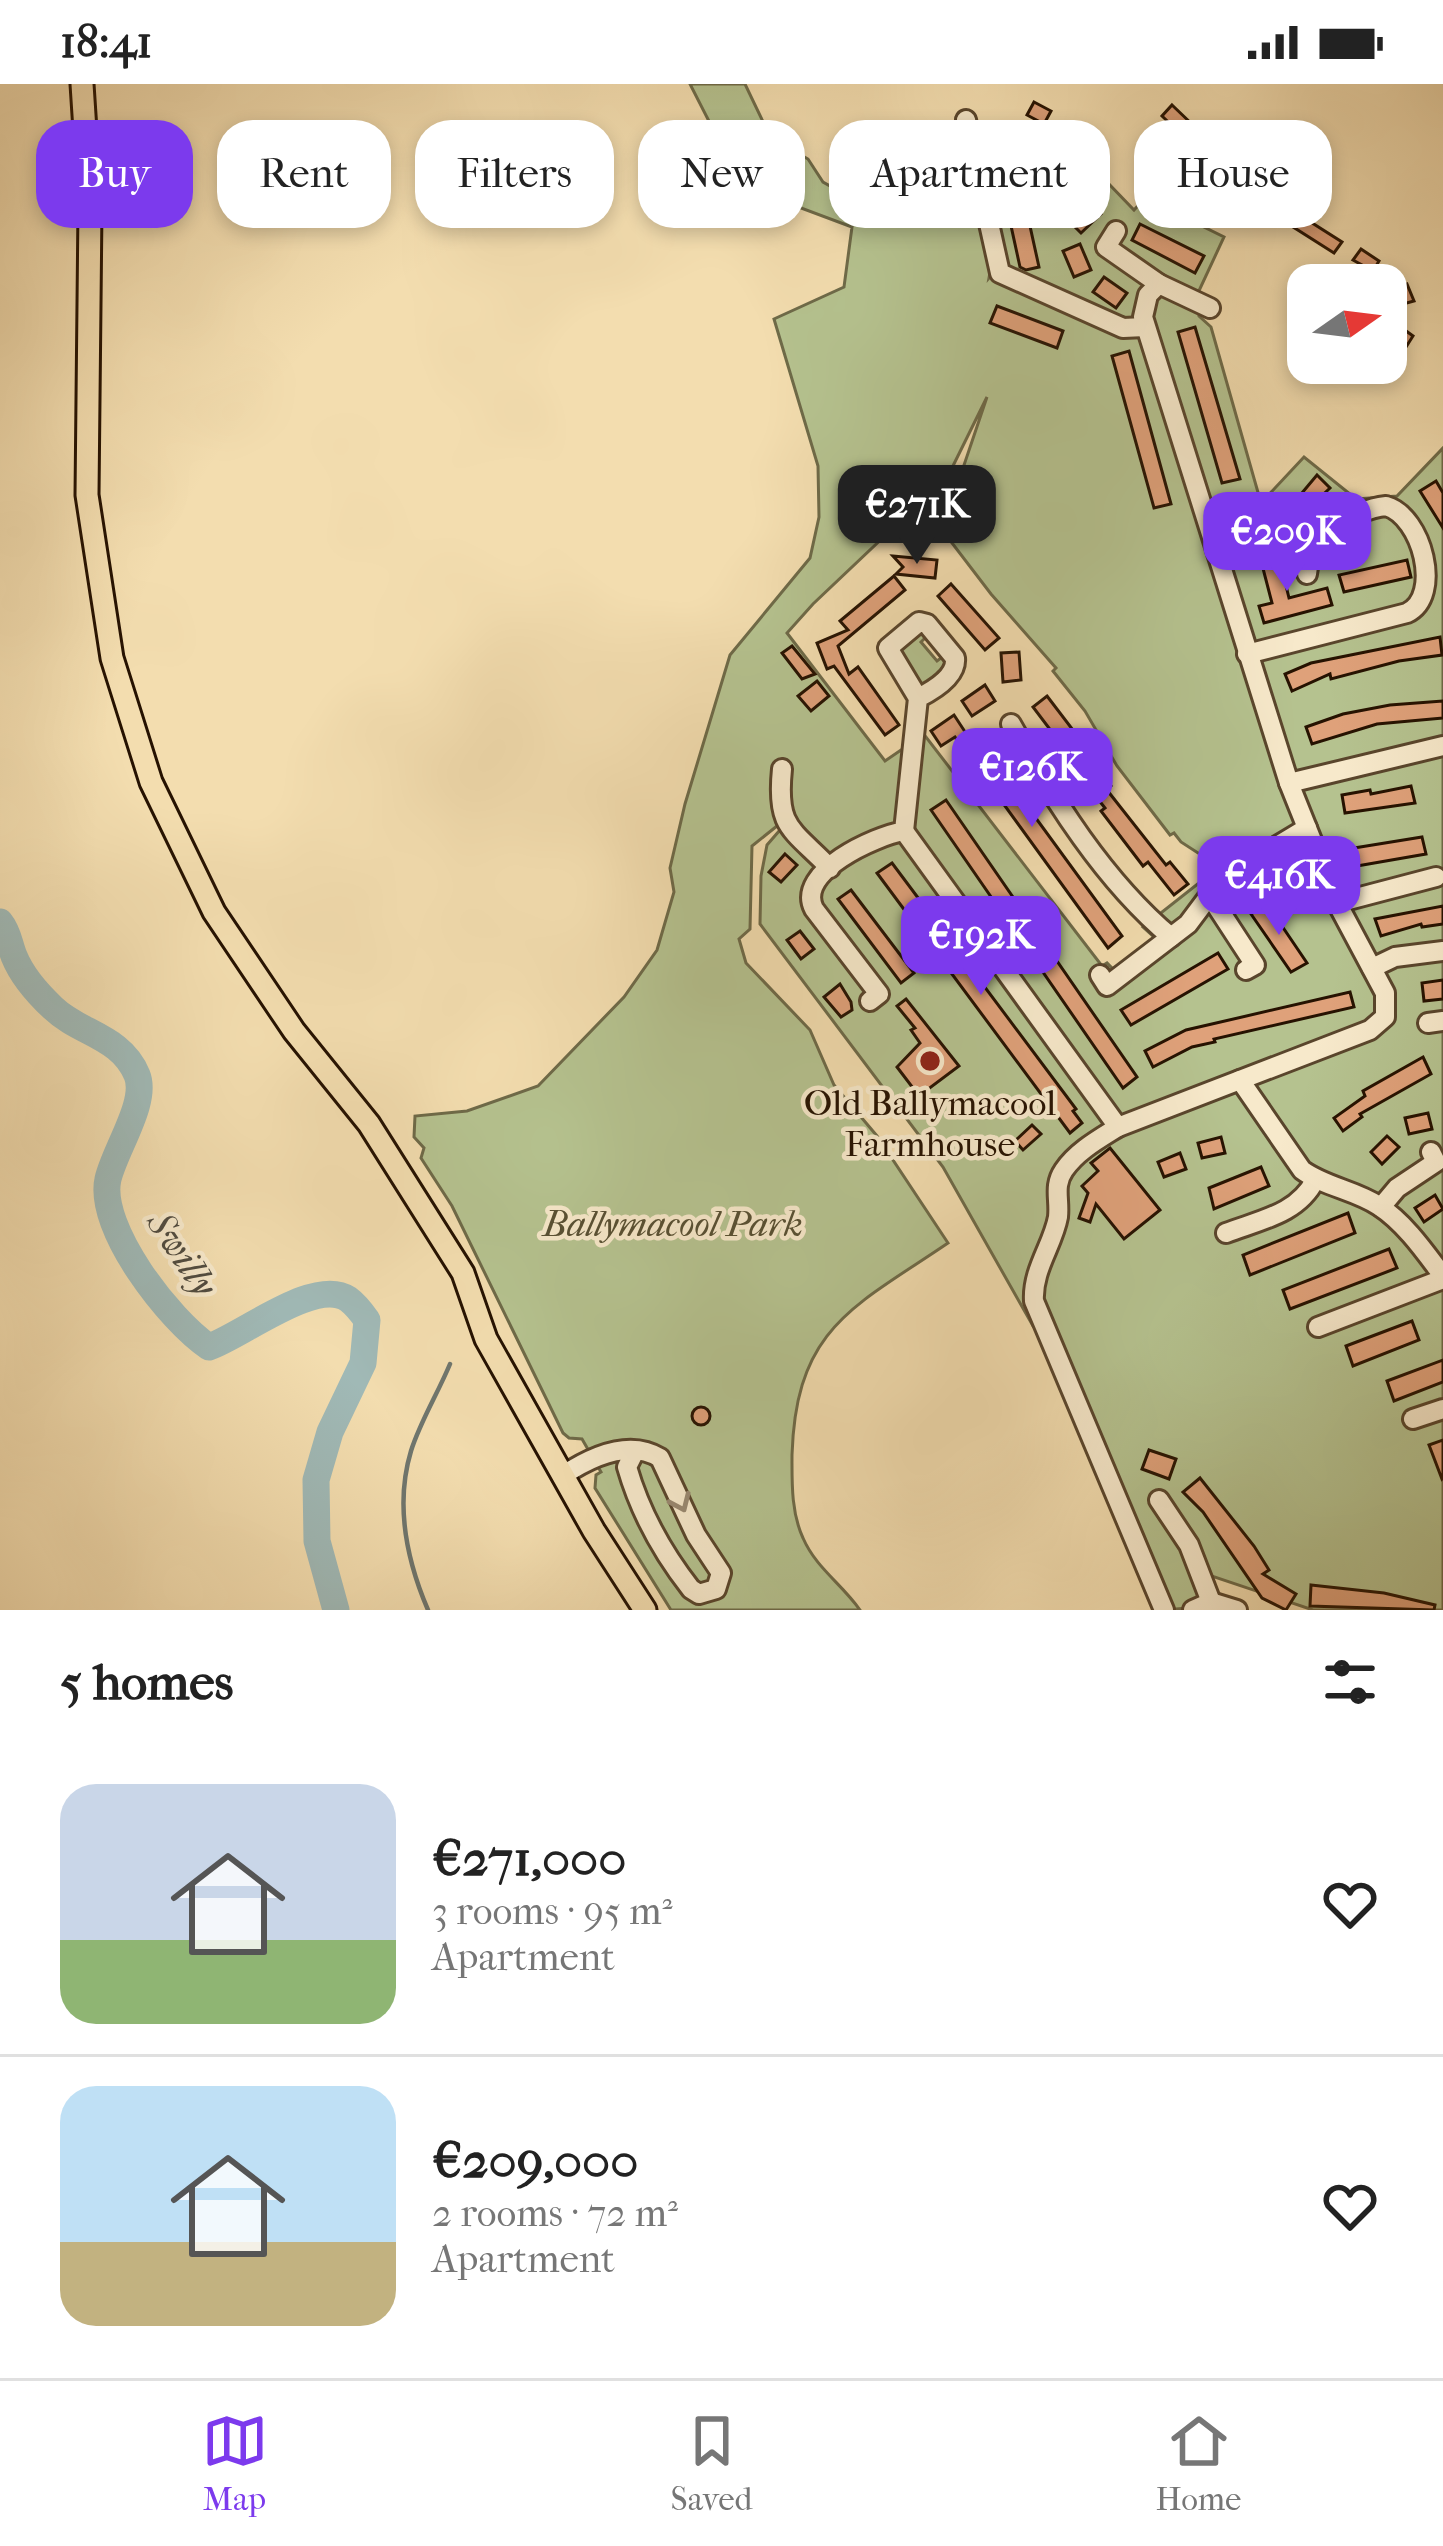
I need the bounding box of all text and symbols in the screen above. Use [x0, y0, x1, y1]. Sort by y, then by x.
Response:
text: 18:41 [60, 16, 152, 69]
chip: Buy [36, 120, 193, 228]
chip: Rent [217, 120, 391, 228]
chip: Filters [415, 120, 614, 228]
chip: New [638, 120, 805, 228]
chip: Apartment [829, 120, 1110, 228]
chip: House [1134, 120, 1332, 228]
north arrow [1287, 264, 1407, 384]
map controls [1287, 264, 1407, 384]
pin: €271K [833, 465, 1001, 567]
text: €271K [865, 481, 969, 527]
pin: €209K [1203, 492, 1371, 594]
text: €209K [1230, 508, 1344, 554]
pin: €126K [948, 728, 1116, 830]
text: €126K [979, 744, 1085, 790]
pin: €416K [1195, 836, 1363, 938]
text: €416K [1224, 852, 1334, 898]
pin: €192K [897, 896, 1065, 998]
text: €192K [928, 912, 1034, 958]
marker: Old Ballymacool Farmhouse [917, 1048, 943, 1074]
place label: Old Ballymacool Farmhouse [804, 1082, 1056, 1165]
water label: Swilly [136, 1201, 228, 1306]
park label: Ballymacool Park [541, 1203, 803, 1245]
one-way arrow [667, 1491, 691, 1512]
icon: filters [1317, 1649, 1383, 1715]
text: 5 homes [60, 1652, 233, 1712]
text: €271,000 [432, 1828, 626, 1888]
icon: home [156, 1832, 300, 1976]
icon: heart [1317, 1871, 1383, 1937]
text: 3 rooms · 95 m² [432, 1888, 673, 1934]
text: Apartment [432, 1934, 615, 1980]
text: €209,000 [432, 2130, 638, 2190]
icon: home [156, 2134, 300, 2278]
icon: heart [1317, 2173, 1383, 2239]
text: 2 rooms · 72 m² [432, 2190, 678, 2236]
text: Apartment [432, 2236, 615, 2282]
tab: Map [202, 2408, 268, 2519]
tab: Saved [671, 2408, 752, 2519]
tab: Home [1156, 2408, 1241, 2519]

